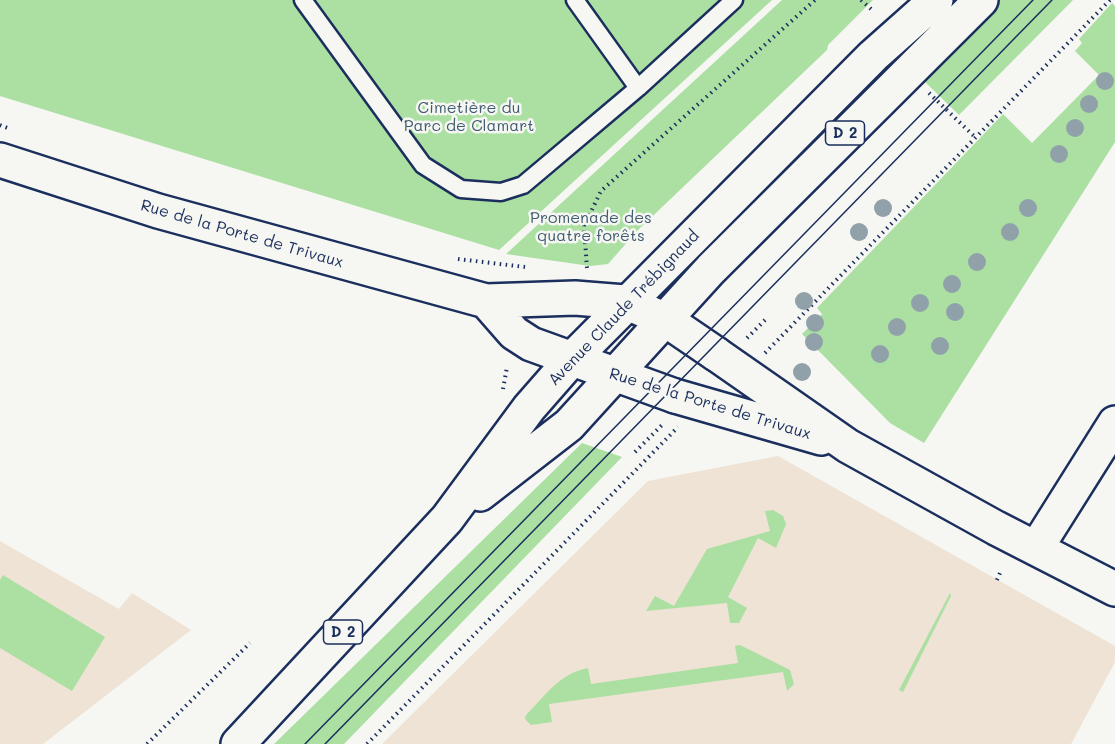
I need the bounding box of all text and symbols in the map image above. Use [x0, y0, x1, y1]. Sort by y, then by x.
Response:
park label: Cimetière du Parc de Clamart [404, 98, 534, 136]
road number: D 2 [826, 121, 864, 145]
street label: Rue de la Porte de Trivaux [138, 196, 346, 272]
park label: Promenade des quatre forêts [530, 208, 652, 246]
street label: Avenue Claude Trébignaud [545, 226, 703, 390]
street label: Rue de la Porte de Trivaux [607, 364, 813, 444]
road number: D 2 [324, 620, 362, 644]

